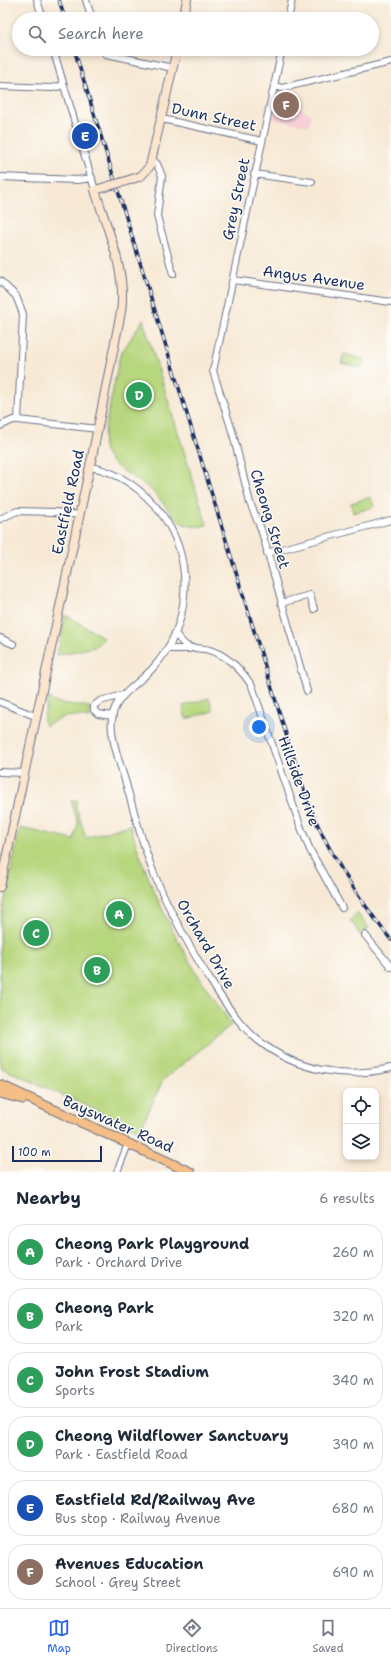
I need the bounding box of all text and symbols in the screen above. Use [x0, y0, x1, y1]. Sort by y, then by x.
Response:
search box [12, 12, 379, 56]
icon: search [26, 23, 48, 45]
text: Search here [58, 24, 144, 44]
pin: F [273, 90, 299, 120]
street label: Dunn Street [170, 98, 258, 136]
pin: E [72, 121, 98, 151]
street label: Grey Street [218, 156, 254, 242]
street label: Angus Avenue [262, 261, 366, 295]
pin: D [126, 380, 152, 410]
street label: Eastfield Road [47, 447, 89, 556]
street label: Cheong Street [245, 467, 295, 571]
your location [249, 717, 269, 737]
street label: Hillside Drive [273, 733, 325, 829]
street label: Orchard Drive [172, 896, 240, 992]
pin: A [106, 899, 132, 929]
pin: C [23, 918, 49, 948]
pin: B [84, 955, 110, 985]
map controls [343, 1088, 379, 1160]
button: locate [343, 1088, 379, 1124]
street label: Bayswater Road [59, 1091, 177, 1158]
button: layers [343, 1124, 379, 1160]
scale bar [12, 1144, 102, 1163]
text: 100 m [18, 1145, 51, 1160]
text: Nearby [16, 1187, 81, 1209]
text: 6 results [319, 1190, 375, 1207]
text: Cheong Park Playground [55, 1234, 249, 1254]
text: A [25, 1244, 35, 1261]
text: 260 m [332, 1244, 374, 1261]
text: Park · Orchard Drive [55, 1254, 182, 1271]
text: Cheong Park [55, 1298, 154, 1318]
text: B [26, 1308, 34, 1325]
text: 320 m [332, 1308, 374, 1325]
text: Park [55, 1318, 83, 1335]
text: John Frost Stadium [55, 1362, 209, 1382]
text: C [26, 1372, 34, 1389]
text: 340 m [332, 1372, 374, 1389]
text: Sports [55, 1382, 95, 1399]
text: Cheong Wildflower Sanctuary [55, 1426, 289, 1446]
text: D [25, 1436, 35, 1453]
text: 390 m [332, 1436, 374, 1453]
text: Park · Eastfield Road [55, 1446, 188, 1463]
text: Eastfield Rd/Railway Ave [55, 1490, 255, 1510]
text: E [26, 1500, 34, 1517]
text: 680 m [332, 1500, 374, 1517]
text: Bus stop · Railway Avenue [55, 1510, 221, 1527]
text: Avenues Education [55, 1554, 204, 1574]
text: F [26, 1564, 34, 1581]
text: 690 m [332, 1564, 374, 1581]
text: School · Grey Street [55, 1574, 181, 1591]
tab: Map [47, 1617, 71, 1656]
tab: Directions [165, 1617, 218, 1656]
tab: Saved [312, 1617, 344, 1656]

